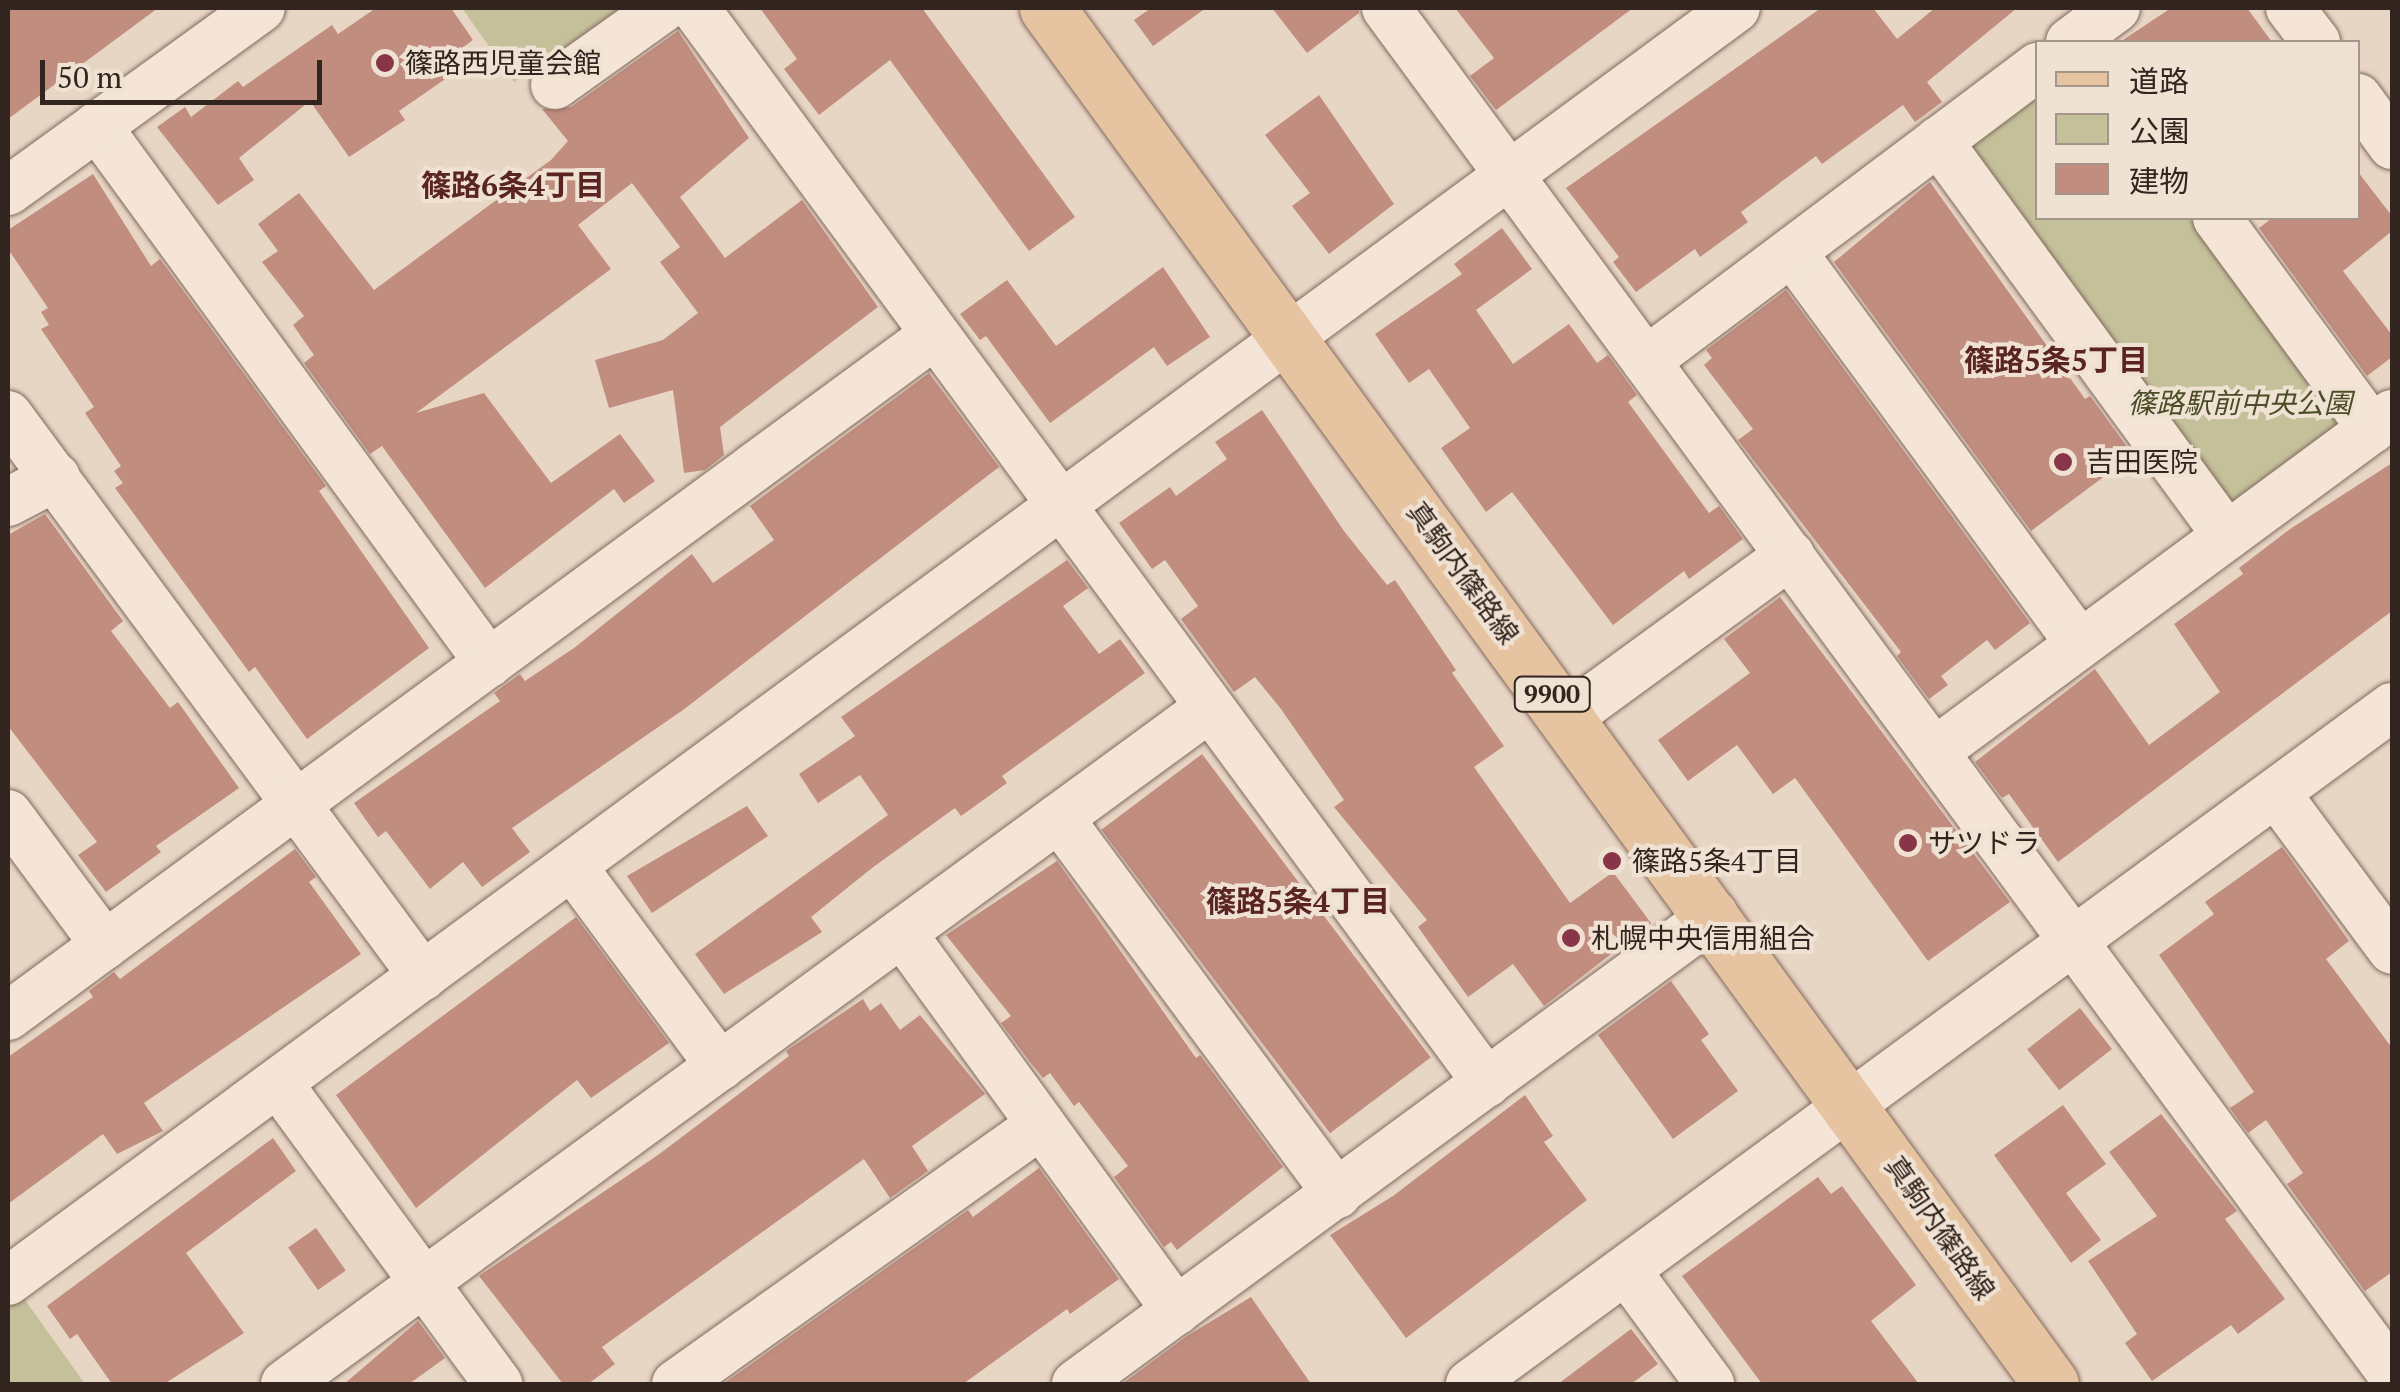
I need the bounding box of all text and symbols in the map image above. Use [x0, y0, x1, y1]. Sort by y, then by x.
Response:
scale bar [45, 40, 328, 102]
legend [2035, 40, 2360, 220]
place label: 篠路西児童会館 [405, 46, 601, 80]
marker: 篠路西児童会館 [374, 52, 396, 74]
text: 50 m [57, 57, 122, 97]
text: 道路 [2129, 61, 2189, 101]
text: 公園 [2129, 111, 2189, 151]
text: 建物 [2129, 161, 2189, 201]
district label: 篠路6条4丁目 [421, 167, 605, 203]
district label: 篠路5条5丁目 [1964, 342, 2148, 378]
park label: 篠路駅前中央公園 [2128, 386, 2352, 420]
place label: 吉田医院 [2086, 445, 2198, 479]
marker: 吉田医院 [2050, 449, 2076, 475]
street label: 真駒内篠路線 [1400, 495, 1526, 651]
road number: 9900 [1512, 674, 1592, 714]
place label: サツドラ [1928, 826, 2040, 860]
marker: サツドラ [1897, 832, 1919, 854]
place label: 篠路5条4丁目 [1632, 844, 1802, 878]
marker: 篠路5条4丁目 [1601, 850, 1623, 872]
district label: 篠路5条4丁目 [1206, 883, 1390, 919]
place label: 札幌中央信用組合 [1591, 921, 1815, 955]
marker: 札幌中央信用組合 [1560, 927, 1582, 949]
street label: 真駒内篠路線 [1878, 1150, 2002, 1306]

